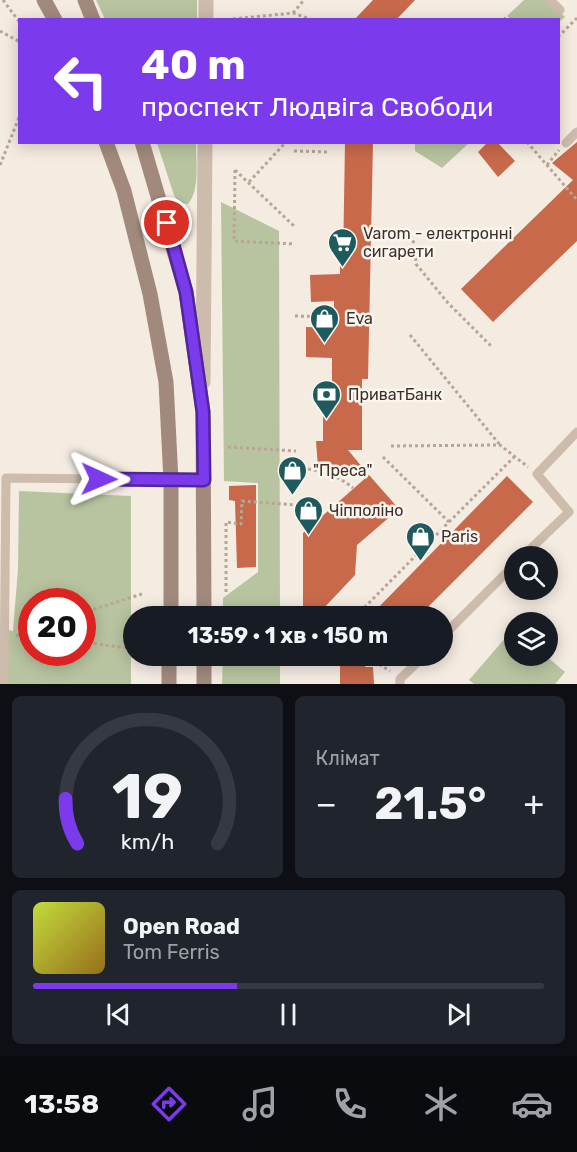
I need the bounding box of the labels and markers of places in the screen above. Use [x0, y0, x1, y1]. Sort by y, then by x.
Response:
pin [141, 197, 192, 248]
place label: Varom - електронні сигарети [363, 224, 512, 261]
supermarket icon: Varom - електронні сигарети [326, 226, 358, 268]
shop icon: Eva [309, 302, 341, 344]
place label: Eva [346, 309, 373, 328]
bank icon: ПриватБанк [311, 378, 343, 420]
place label: ПриватБанк [348, 385, 443, 404]
shop icon: "Преса" [276, 454, 308, 496]
place label: "Преса" [313, 461, 373, 480]
shop icon: Чіпполіно [292, 494, 324, 536]
place label: Чіпполіно [329, 501, 403, 520]
shop icon: Paris [404, 520, 436, 562]
place label: Paris [441, 527, 478, 546]

